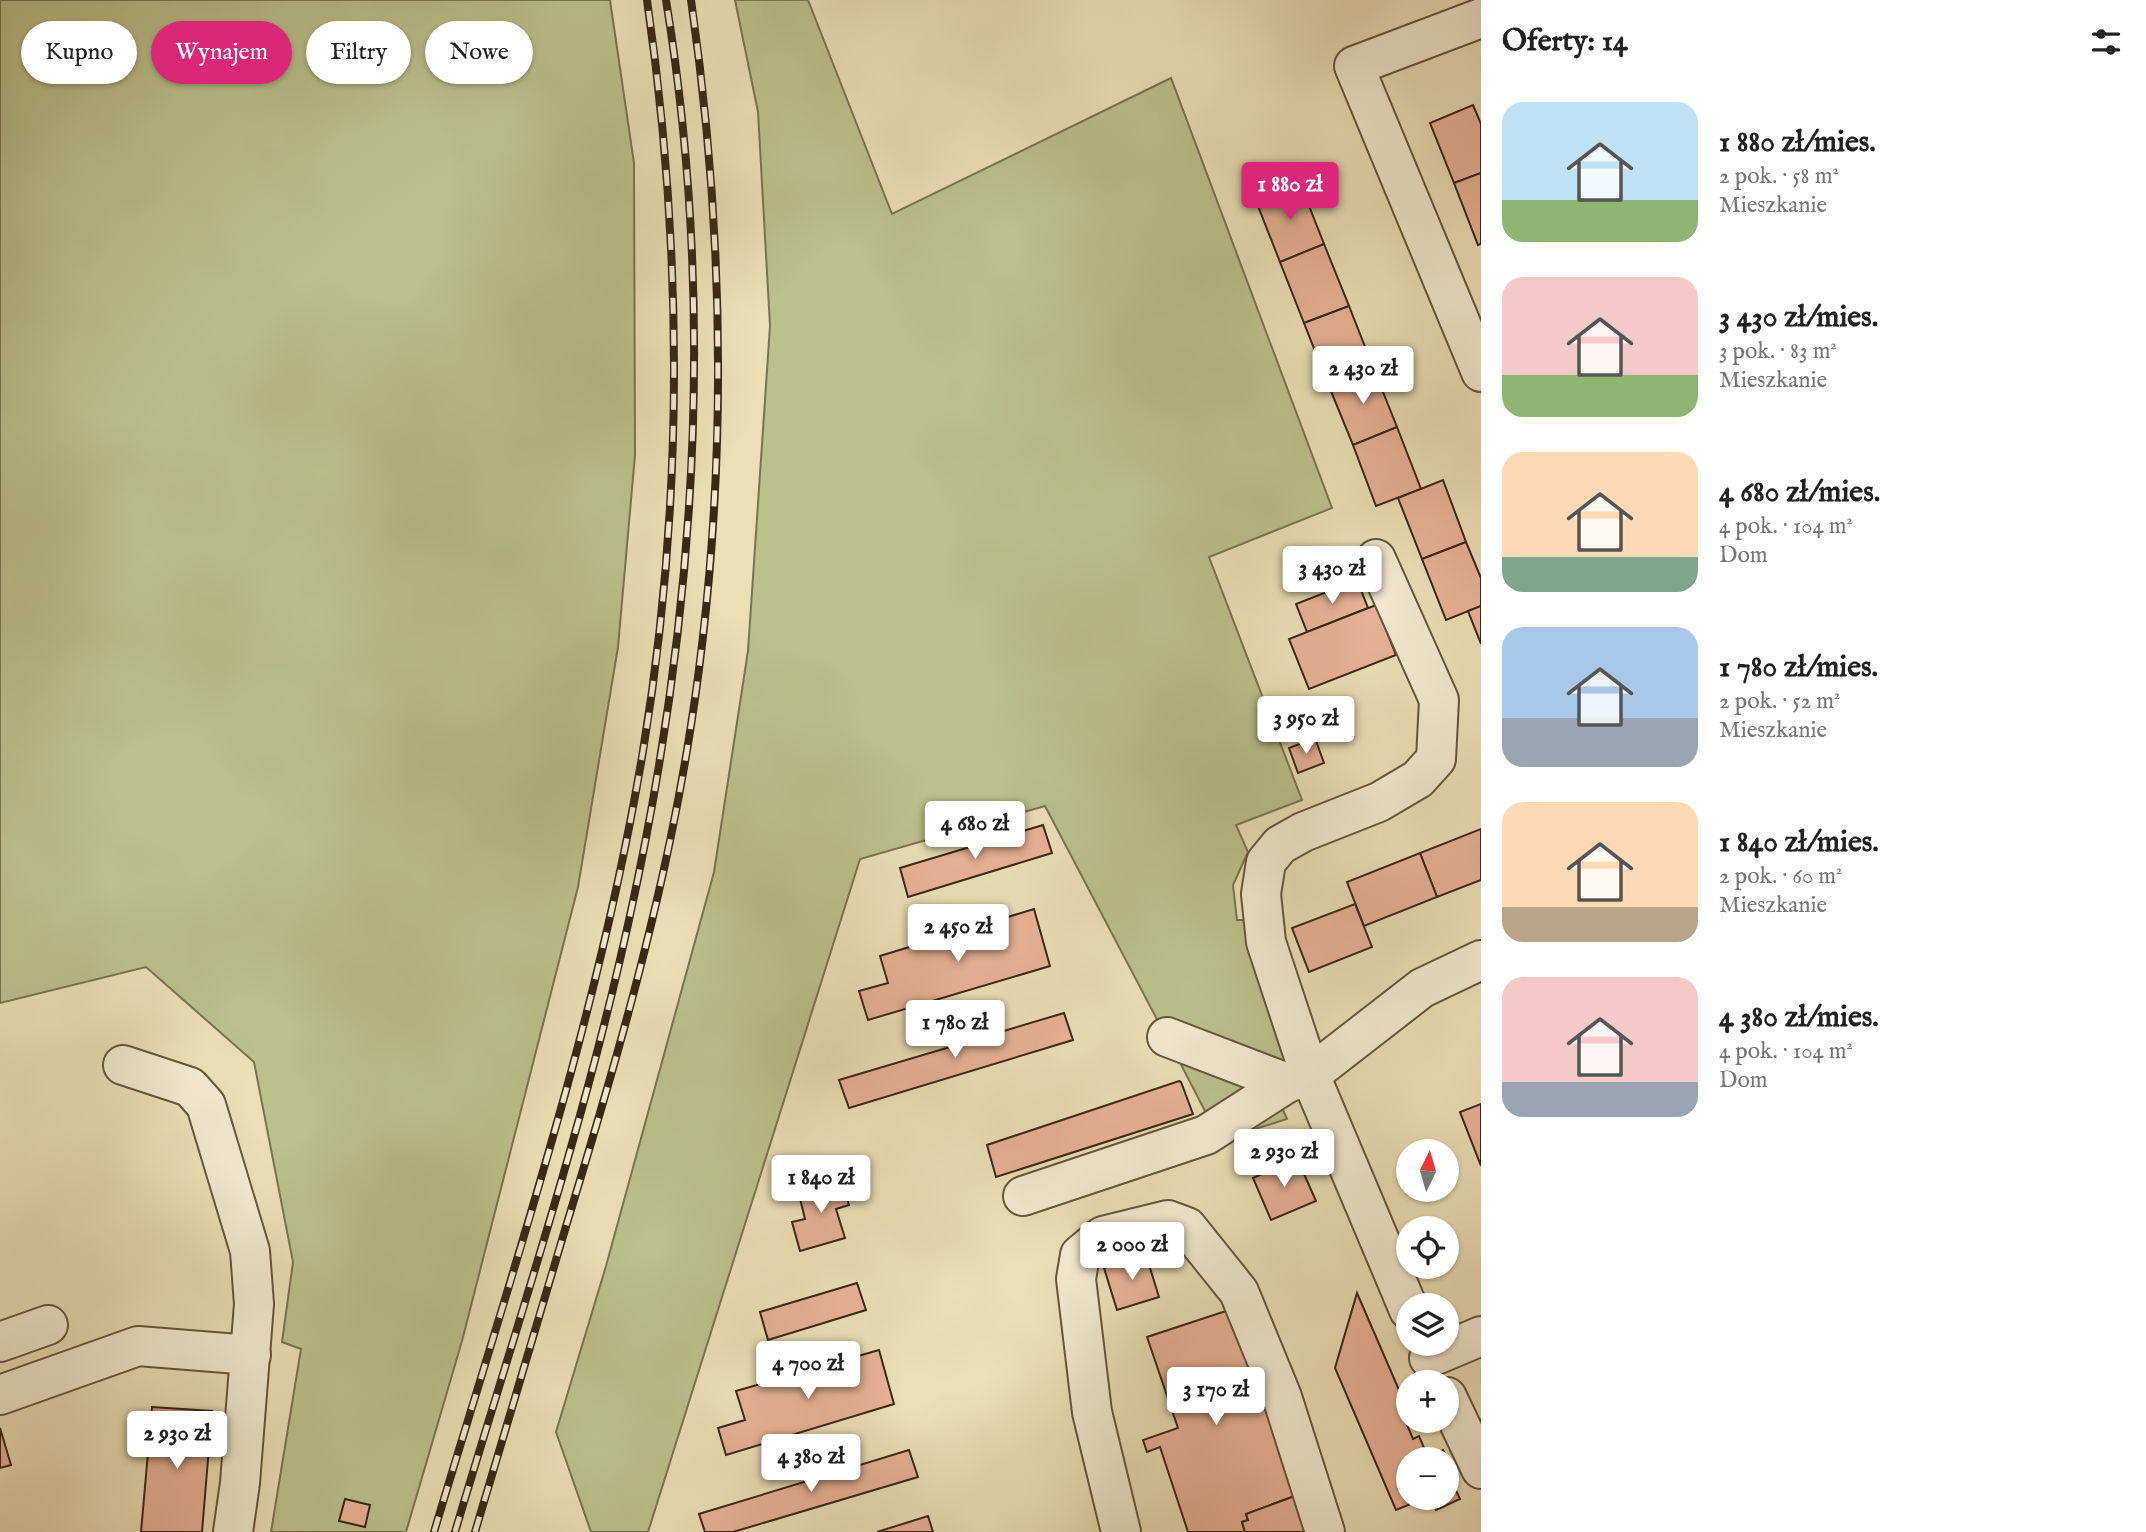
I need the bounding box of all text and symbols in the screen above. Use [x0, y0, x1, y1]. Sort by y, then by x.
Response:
chip: Kupno [21, 21, 137, 84]
chip: Wynajem [151, 21, 292, 84]
chip: Filtry [306, 21, 411, 84]
chip: Nowe [425, 21, 533, 84]
text: Oferty: 14 [1502, 23, 1628, 61]
icon: filters [2087, 23, 2125, 61]
text: 1 880 zł/mies. [1719, 124, 1876, 162]
icon: home [1558, 130, 1642, 214]
pin: 1 880 zł [1218, 162, 1362, 222]
text: 2 pok. · 58 m² [1719, 162, 1839, 191]
text: 1 880 zł [1258, 170, 1322, 199]
text: Mieszkanie [1719, 191, 1827, 220]
text: 3 430 zł/mies. [1719, 299, 1878, 337]
icon: home [1558, 305, 1642, 389]
text: 3 pok. · 83 m² [1719, 337, 1837, 366]
pin: 2 430 zł [1291, 346, 1435, 406]
text: 2 430 zł [1329, 354, 1397, 383]
text: Mieszkanie [1719, 366, 1827, 395]
text: 4 680 zł/mies. [1719, 474, 1880, 512]
icon: home [1558, 480, 1642, 564]
text: 4 pok. · 104 m² [1719, 512, 1853, 541]
text: Dom [1719, 541, 1768, 570]
pin: 3 430 zł [1260, 546, 1404, 606]
text: 3 430 zł [1299, 554, 1365, 583]
text: 1 780 zł/mies. [1719, 649, 1878, 687]
icon: home [1558, 655, 1642, 739]
text: 2 pok. · 52 m² [1719, 687, 1841, 716]
pin: 3 950 zł [1234, 696, 1378, 756]
text: 3 950 zł [1273, 704, 1339, 733]
text: Mieszkanie [1719, 716, 1827, 745]
pin: 4 680 zł [903, 802, 1047, 861]
text: 4 680 zł [941, 809, 1009, 838]
text: 1 840 zł/mies. [1719, 824, 1879, 862]
icon: home [1558, 830, 1642, 914]
text: 2 pok. · 60 m² [1719, 862, 1842, 891]
text: Mieszkanie [1719, 891, 1827, 920]
pin: 2 450 zł [886, 904, 1030, 964]
text: 2 450 zł [924, 912, 992, 941]
text: 4 380 zł/mies. [1719, 999, 1879, 1037]
pin: 1 780 zł [883, 1000, 1027, 1060]
icon: home [1558, 1005, 1642, 1089]
text: 1 780 zł [922, 1008, 988, 1037]
text: 4 pok. · 104 m² [1719, 1037, 1853, 1066]
text: Dom [1719, 1066, 1768, 1095]
pin: 2 930 zł [1212, 1130, 1356, 1189]
text: 2 930 zł [1250, 1137, 1318, 1166]
north arrow [1396, 1139, 1460, 1202]
map controls [1396, 1139, 1459, 1510]
pin: 1 840 zł [749, 1156, 893, 1215]
text: 1 840 zł [787, 1163, 855, 1192]
button: locate [1396, 1216, 1459, 1279]
pin: 2 000 zł [1060, 1222, 1204, 1282]
text: 2 000 zł [1096, 1230, 1168, 1259]
button: layers [1396, 1293, 1459, 1356]
pin: 4 700 zł [736, 1342, 880, 1401]
text: 4 700 zł [772, 1349, 844, 1378]
pin: 3 170 zł [1144, 1368, 1288, 1427]
button: + [1396, 1370, 1459, 1433]
text: 3 170 zł [1183, 1375, 1249, 1404]
pin: 2 930 zł [105, 1412, 249, 1471]
text: 2 930 zł [143, 1419, 211, 1448]
pin: 4 380 zł [739, 1434, 883, 1494]
text: 4 380 zł [777, 1442, 845, 1471]
button: − [1396, 1447, 1459, 1510]

